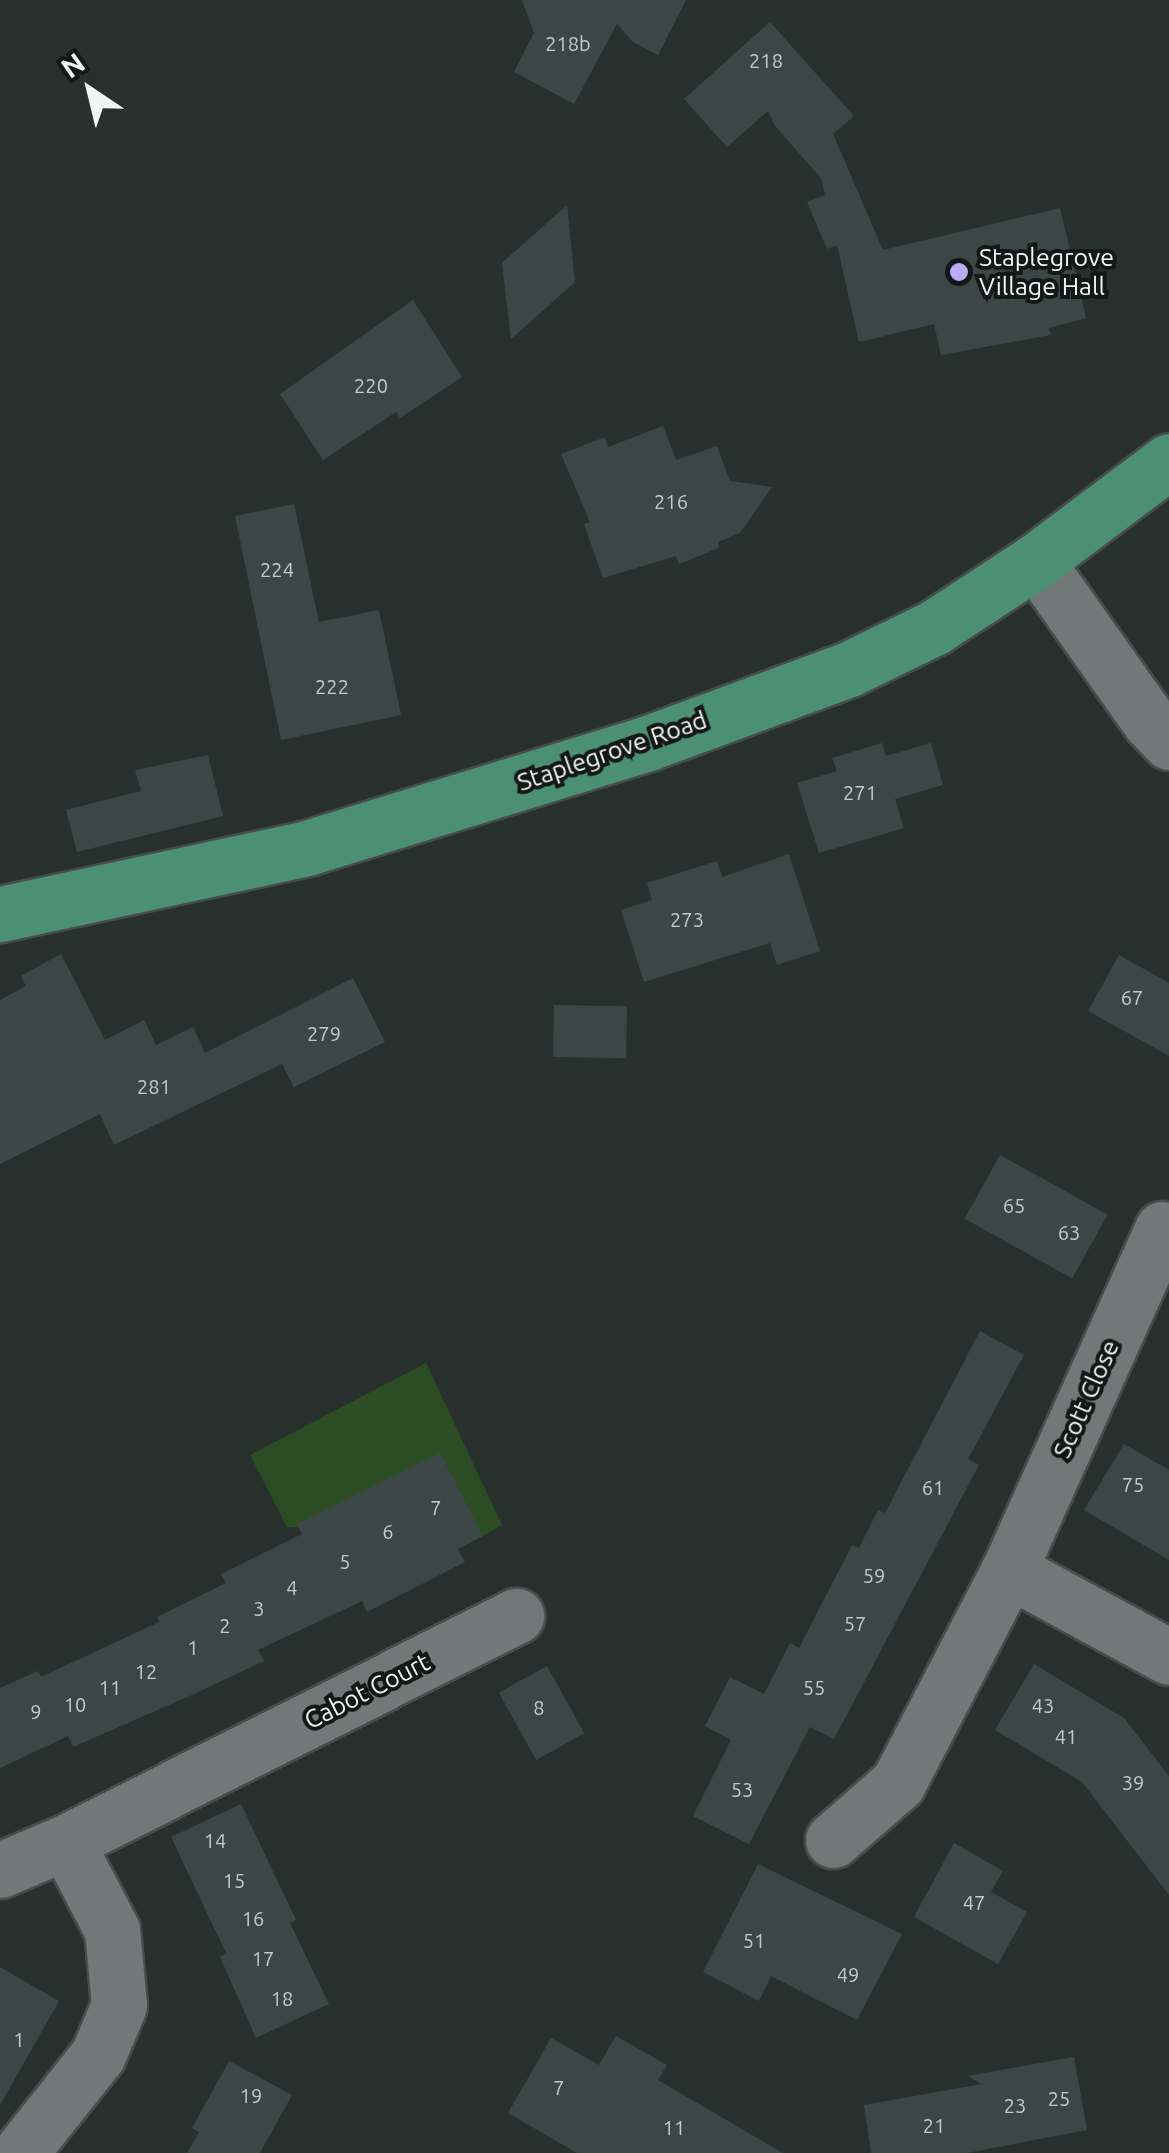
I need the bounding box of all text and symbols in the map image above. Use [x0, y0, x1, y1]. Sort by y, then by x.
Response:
house number: 218b [545, 31, 591, 55]
north arrow [40, 40, 140, 140]
text: N [55, 46, 90, 84]
house number: 218 [749, 48, 783, 72]
place label: Staplegrove Village Hall [979, 243, 1114, 302]
marker: Staplegrove Village Hall [948, 261, 970, 283]
house number: 220 [354, 373, 388, 397]
house number: 216 [654, 489, 688, 513]
house number: 224 [260, 557, 294, 581]
house number: 222 [315, 674, 349, 698]
street label: Staplegrove Road [513, 705, 711, 797]
house number: 271 [843, 780, 877, 804]
house number: 273 [670, 907, 704, 931]
house number: 67 [1121, 985, 1143, 1009]
house number: 279 [307, 1021, 341, 1045]
house number: 281 [137, 1074, 171, 1098]
house number: 65 [1003, 1193, 1025, 1217]
house number: 63 [1058, 1220, 1080, 1244]
street label: Scott Close [1047, 1335, 1125, 1463]
house number: 75 [1122, 1472, 1144, 1496]
house number: 61 [922, 1475, 944, 1499]
house number: 7 [430, 1495, 442, 1519]
house number: 6 [382, 1519, 394, 1543]
house number: 5 [339, 1549, 351, 1573]
house number: 59 [863, 1563, 885, 1587]
house number: 4 [286, 1575, 298, 1599]
house number: 3 [253, 1596, 265, 1620]
house number: 57 [844, 1611, 866, 1635]
house number: 2 [219, 1613, 231, 1637]
house number: 1 [187, 1635, 199, 1659]
street label: Cabot Court [299, 1647, 435, 1735]
house number: 12 [135, 1659, 157, 1683]
house number: 11 [99, 1675, 121, 1699]
house number: 55 [803, 1675, 825, 1699]
house number: 10 [64, 1692, 86, 1716]
house number: 43 [1032, 1693, 1054, 1717]
house number: 8 [533, 1695, 545, 1719]
house number: 9 [30, 1699, 42, 1723]
house number: 41 [1055, 1724, 1077, 1748]
house number: 39 [1122, 1770, 1144, 1794]
house number: 53 [731, 1777, 753, 1801]
house number: 14 [204, 1828, 226, 1852]
house number: 15 [223, 1868, 245, 1892]
house number: 47 [963, 1890, 985, 1914]
house number: 16 [242, 1906, 264, 1930]
house number: 51 [743, 1928, 765, 1952]
house number: 17 [252, 1946, 274, 1970]
house number: 49 [837, 1962, 859, 1986]
house number: 18 [271, 1986, 293, 2010]
house number: 1 [13, 2027, 25, 2051]
house number: 7 [553, 2075, 565, 2099]
house number: 19 [240, 2083, 262, 2107]
house number: 25 [1048, 2086, 1070, 2110]
house number: 23 [1004, 2093, 1026, 2117]
house number: 21 [923, 2113, 945, 2137]
house number: 11 [663, 2115, 685, 2139]

